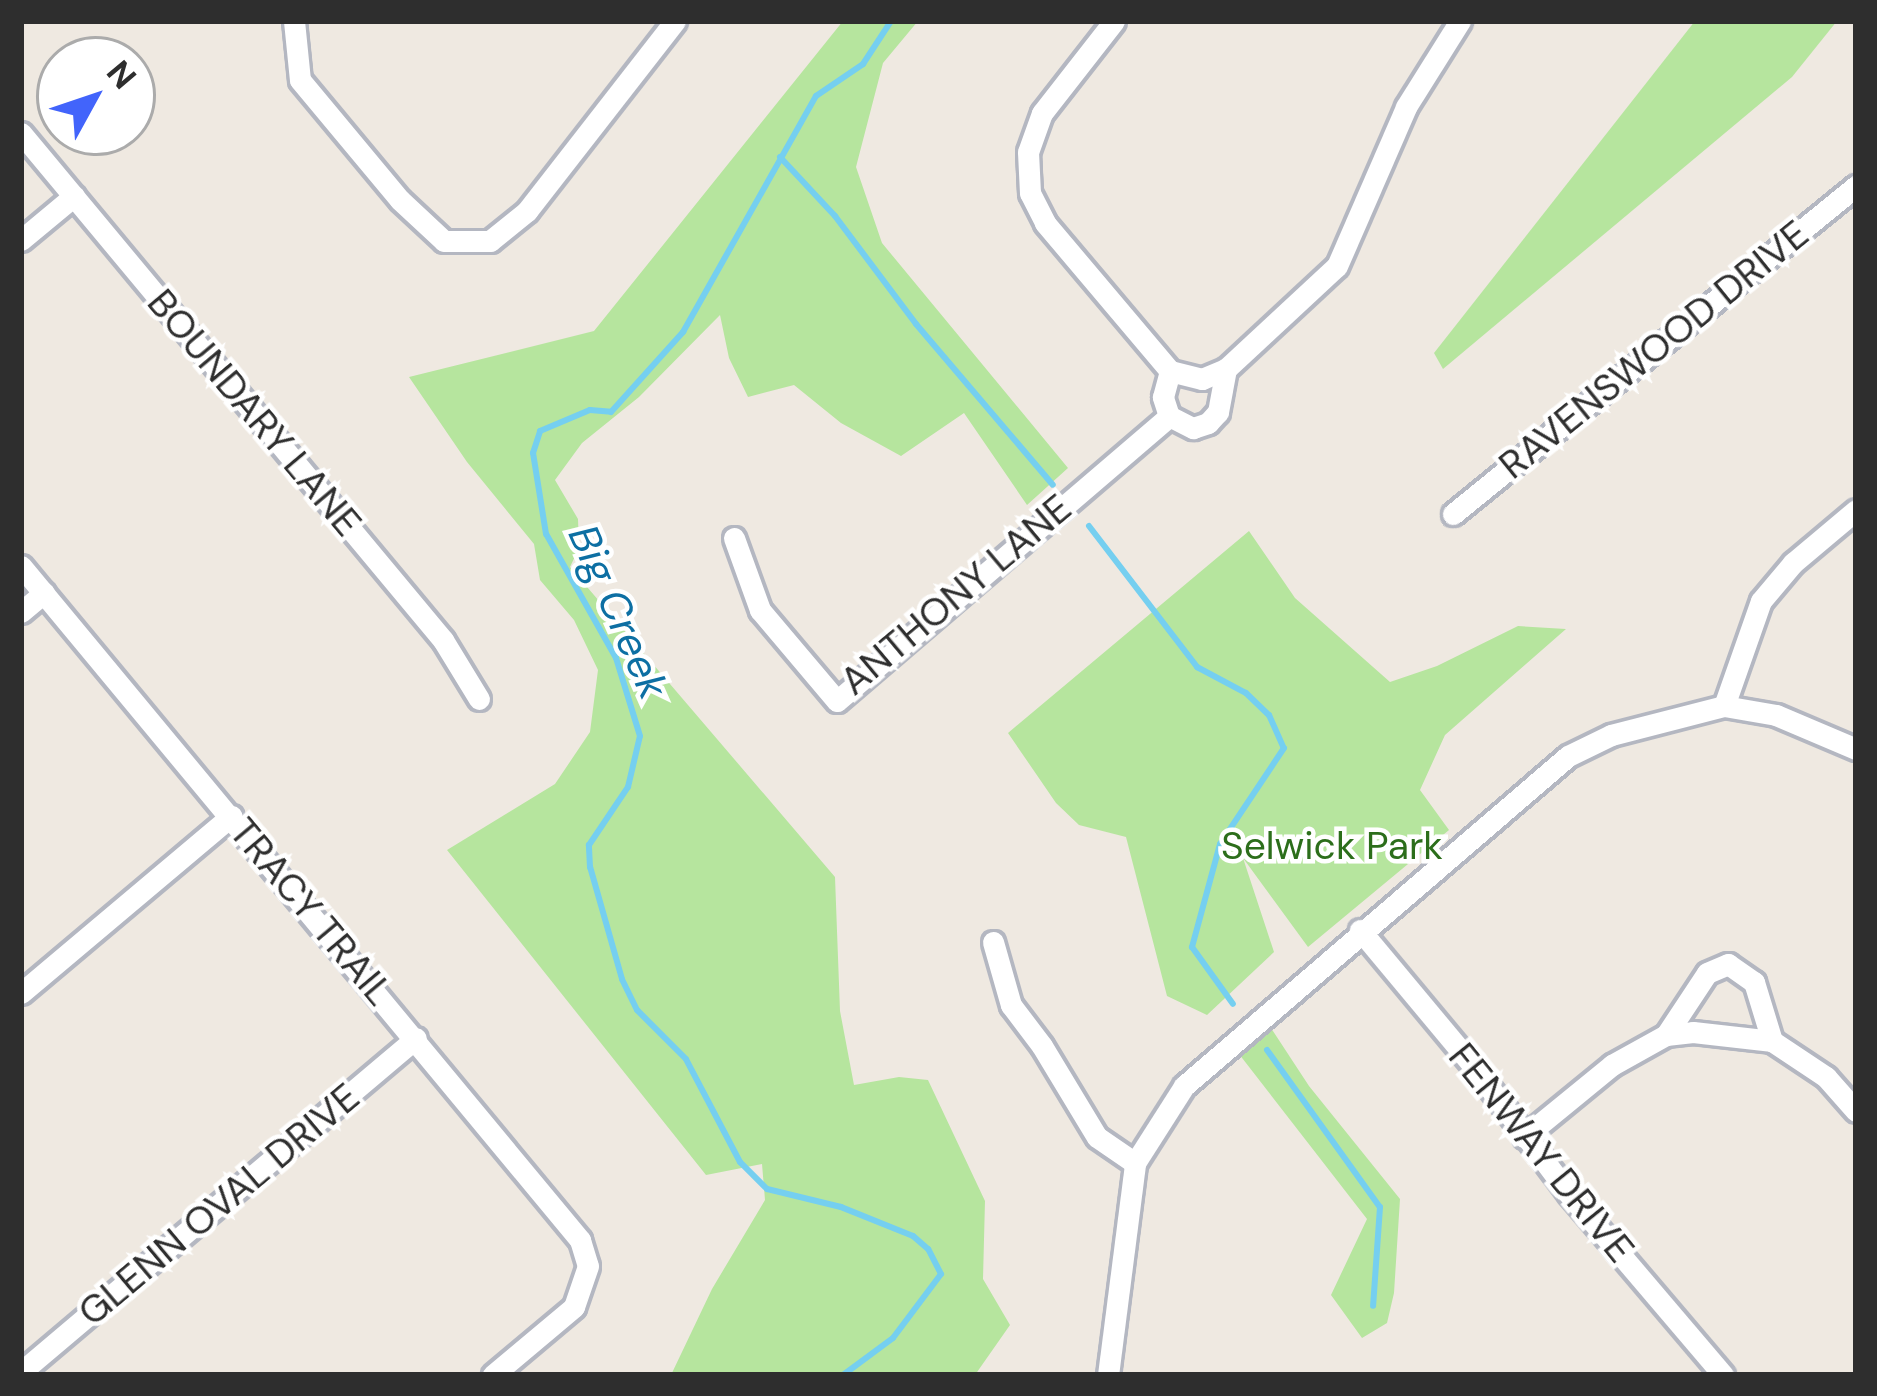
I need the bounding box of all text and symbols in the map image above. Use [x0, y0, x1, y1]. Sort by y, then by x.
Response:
north arrow [36, 36, 156, 156]
text: N [97, 51, 146, 98]
street label: RAVENSWOOD DRIVE [1490, 211, 1818, 489]
street label: BOUNDARY LANE [137, 280, 371, 546]
street label: ANTHONY LANE [831, 485, 1081, 705]
water label: Big Creek [557, 517, 679, 707]
street label: TRACY TRAIL [219, 809, 403, 1015]
park label: Selwick Park [1221, 823, 1443, 869]
street label: FENWAY DRIVE [1438, 1034, 1644, 1272]
street label: GLENN OVAL DRIVE [69, 1074, 369, 1336]

